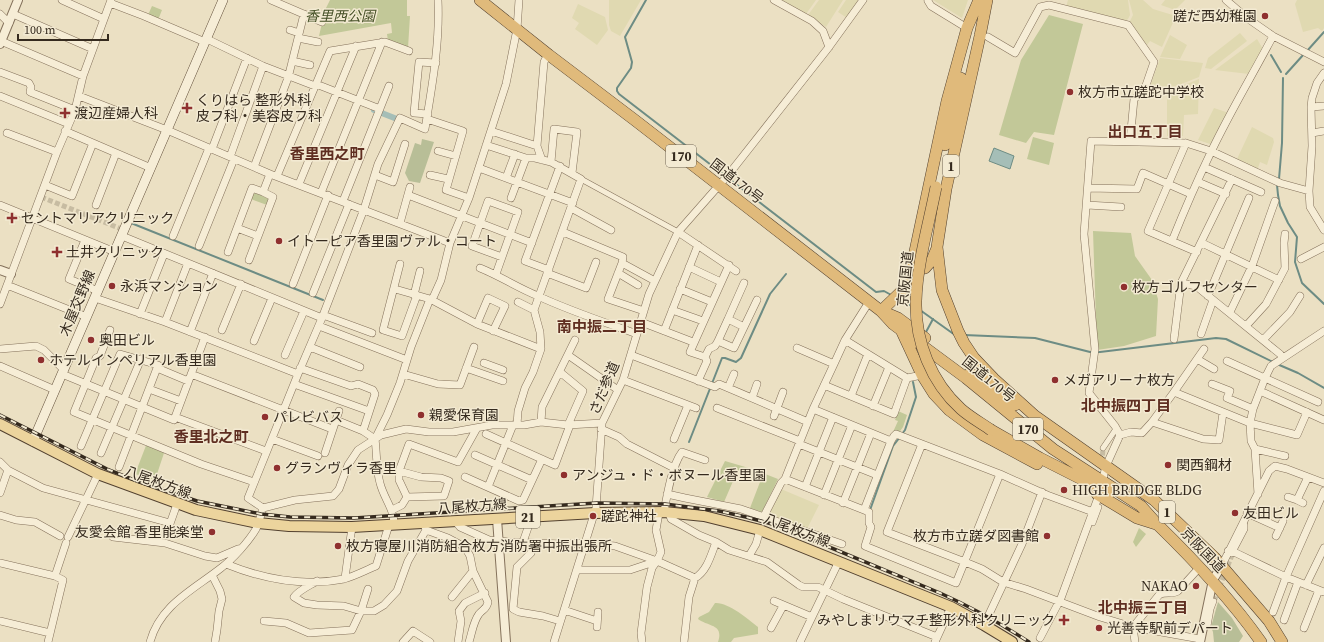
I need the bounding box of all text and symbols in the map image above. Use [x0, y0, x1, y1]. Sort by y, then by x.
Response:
park label: 香里西公園 [305, 6, 377, 26]
place label: 蹉だ西幼稚園 [1173, 6, 1257, 26]
marker: 蹉だ西幼稚園 [1260, 11, 1270, 21]
scale bar [18, 16, 108, 42]
text: 100 m [24, 22, 56, 38]
place label: 枚方市立蹉跎中学校 [1078, 82, 1204, 102]
marker: 枚方市立蹉跎中学校 [1065, 87, 1075, 97]
place label: くりはら 整形外科 皮フ科・美容皮フ科 [196, 90, 322, 126]
marker: くりはら 整形外科 皮フ科・美容皮フ科 [181, 102, 193, 114]
place label: 渡辺産婦人科 [74, 103, 158, 123]
marker: 渡辺産婦人科 [59, 107, 71, 119]
district label: 出口五丁目 [1107, 121, 1183, 142]
district label: 香里西之町 [289, 143, 365, 164]
road number: 170 [666, 145, 696, 167]
street label: 国道170号 [706, 154, 768, 208]
road number: 1 [943, 155, 959, 177]
place label: セントマリアクリニック [21, 208, 174, 228]
marker: セントマリアクリニック [6, 212, 18, 224]
place label: イトーピア香里園ヴァル・コート [287, 231, 497, 251]
marker: イトーピア香里園ヴァル・コート [274, 236, 284, 246]
place label: 土井クリニック [66, 242, 164, 262]
marker: 土井クリニック [51, 246, 63, 258]
street label: 京阪国道 [892, 250, 918, 308]
street label: 木屋交野線 [54, 267, 100, 339]
place label: 永浜マンション [120, 276, 218, 296]
place label: 枚方ゴルフセンター [1132, 277, 1258, 297]
marker: 永浜マンション [107, 281, 117, 291]
marker: 枚方ゴルフセンター [1119, 282, 1129, 292]
district label: 南中振二丁目 [557, 316, 647, 337]
place label: 奥田ビル [99, 330, 155, 350]
marker: 奥田ビル [86, 335, 96, 345]
place label: ホテルインペリアル香里園 [49, 350, 217, 370]
street label: 国道170号 [958, 351, 1020, 407]
marker: ホテルインペリアル香里園 [36, 355, 46, 365]
street label: さだ参道 [584, 358, 624, 418]
place label: メガアリーナ枚方 [1063, 370, 1175, 390]
marker: メガアリーナ枚方 [1050, 375, 1060, 385]
district label: 北中振四丁目 [1081, 395, 1171, 416]
place label: 親愛保育園 [429, 405, 499, 425]
place label: パレビバス [273, 407, 343, 427]
marker: 親愛保育園 [416, 410, 426, 420]
marker: パレビバス [260, 412, 270, 422]
road number: 170 [1013, 418, 1043, 440]
district label: 香里北之町 [173, 426, 249, 447]
place label: 関西鋼材 [1176, 455, 1232, 475]
place label: グランヴィラ香里 [285, 458, 397, 478]
marker: 関西鋼材 [1163, 460, 1173, 470]
street label: 八尾枚方線 [122, 461, 194, 503]
marker: グランヴィラ香里 [272, 463, 282, 473]
place label: アンジュ・ド・ボヌール香里園 [572, 465, 766, 485]
marker: アンジュ・ド・ボヌール香里園 [559, 470, 569, 480]
place label: HIGH BRIDGE BLDG [1072, 480, 1202, 500]
marker: HIGH BRIDGE BLDG [1059, 485, 1069, 495]
street label: 八尾枚方線 [436, 494, 508, 518]
road number: 1 [1159, 501, 1175, 523]
place label: 友田ビル [1243, 503, 1299, 523]
road number: 21 [516, 506, 540, 528]
place label: 蹉跎神社 [601, 506, 657, 526]
street label: 八尾枚方線 [761, 508, 833, 552]
marker: 友田ビル [1230, 508, 1240, 518]
marker: 蹉跎神社 [588, 511, 598, 521]
place label: 友愛会館 香里能楽堂 [75, 522, 204, 542]
street label: 京阪国道 [1176, 523, 1230, 577]
place label: 枚方市立蹉ダ図書館 [913, 526, 1039, 546]
marker: 友愛会館 香里能楽堂 [207, 527, 217, 537]
marker: 枚方市立蹉ダ図書館 [1042, 531, 1052, 541]
place label: 枚方寝屋川消防組合枚方消防署中振出張所 [346, 536, 612, 556]
marker: 枚方寝屋川消防組合枚方消防署中振出張所 [333, 541, 343, 551]
place label: NAKAO [1141, 576, 1188, 596]
marker: NAKAO [1191, 581, 1201, 591]
district label: 北中振三丁目 [1098, 597, 1188, 618]
place label: みやしまリウマチ整形外科クリニック [817, 610, 1055, 630]
marker: みやしまリウマチ整形外科クリニック [1058, 614, 1070, 626]
place label: 光善寺駅前デパート [1107, 618, 1233, 638]
marker: 光善寺駅前デパート [1094, 623, 1104, 633]

